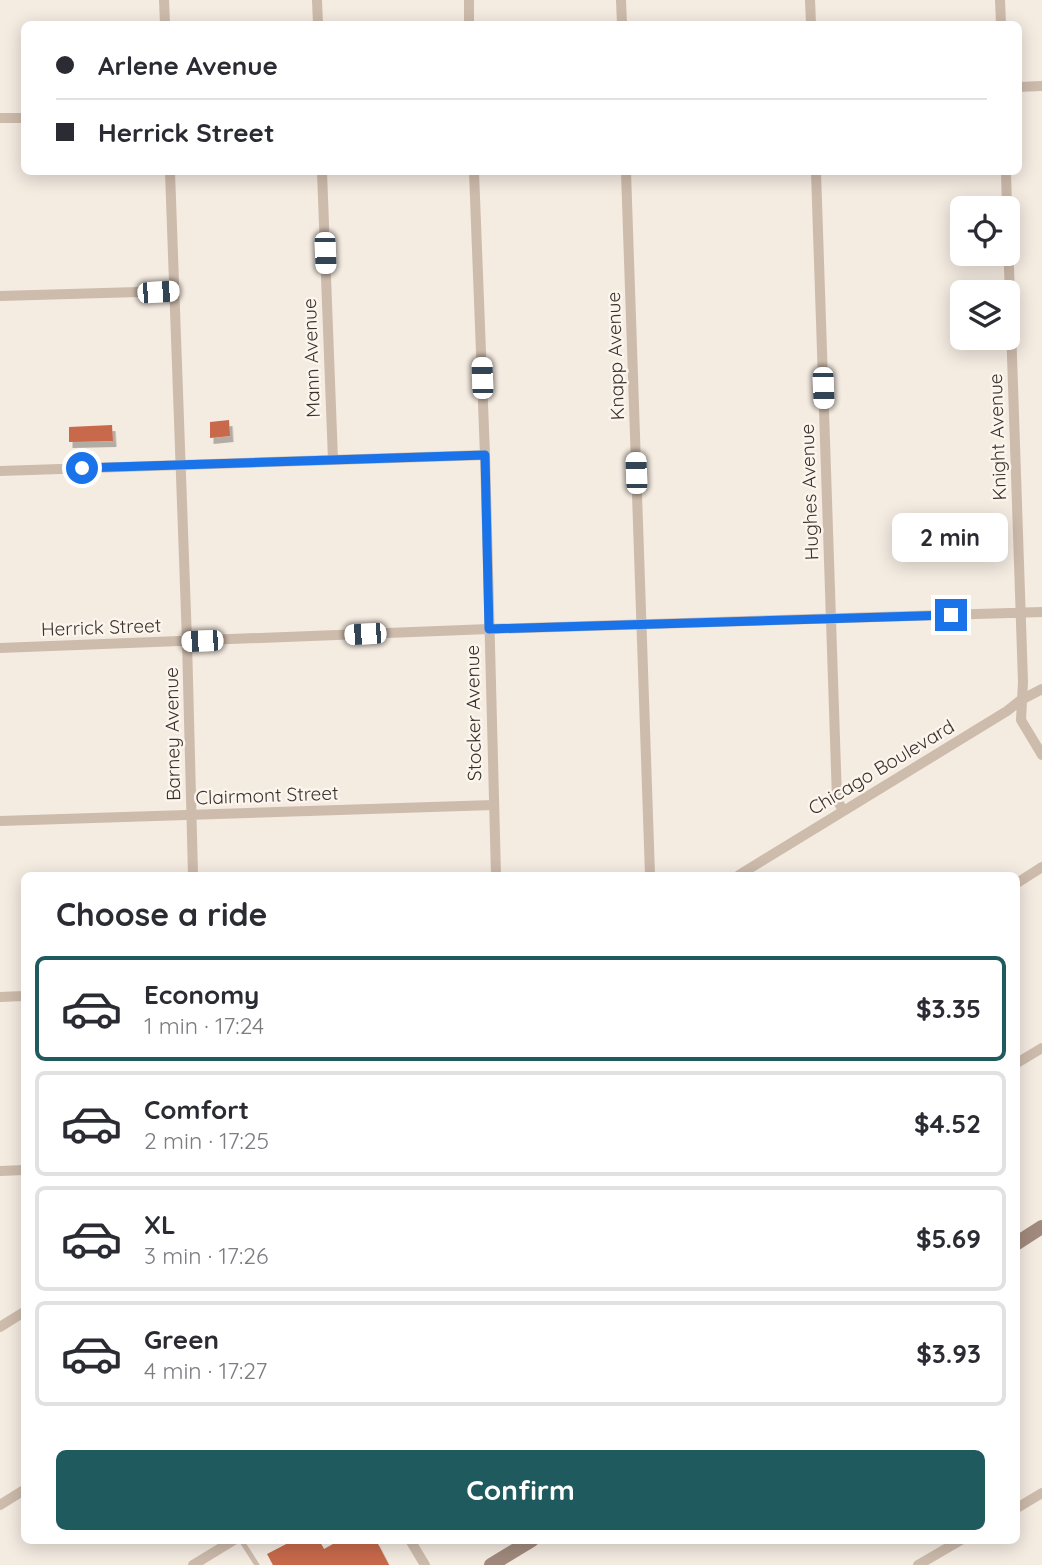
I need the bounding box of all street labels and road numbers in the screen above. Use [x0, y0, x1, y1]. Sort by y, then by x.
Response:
street label: Knapp Avenue [601, 291, 629, 421]
street label: Mann Avenue [297, 298, 325, 418]
street label: Knight Avenue [983, 373, 1011, 501]
street label: Hughes Avenue [795, 423, 823, 561]
street label: Herrick Street [41, 613, 161, 641]
street label: Stocker Avenue [460, 645, 486, 781]
street label: Barney Avenue [159, 667, 185, 801]
street label: Chicago Boulevard [804, 714, 958, 820]
street label: Clairmont Street [195, 781, 339, 809]

